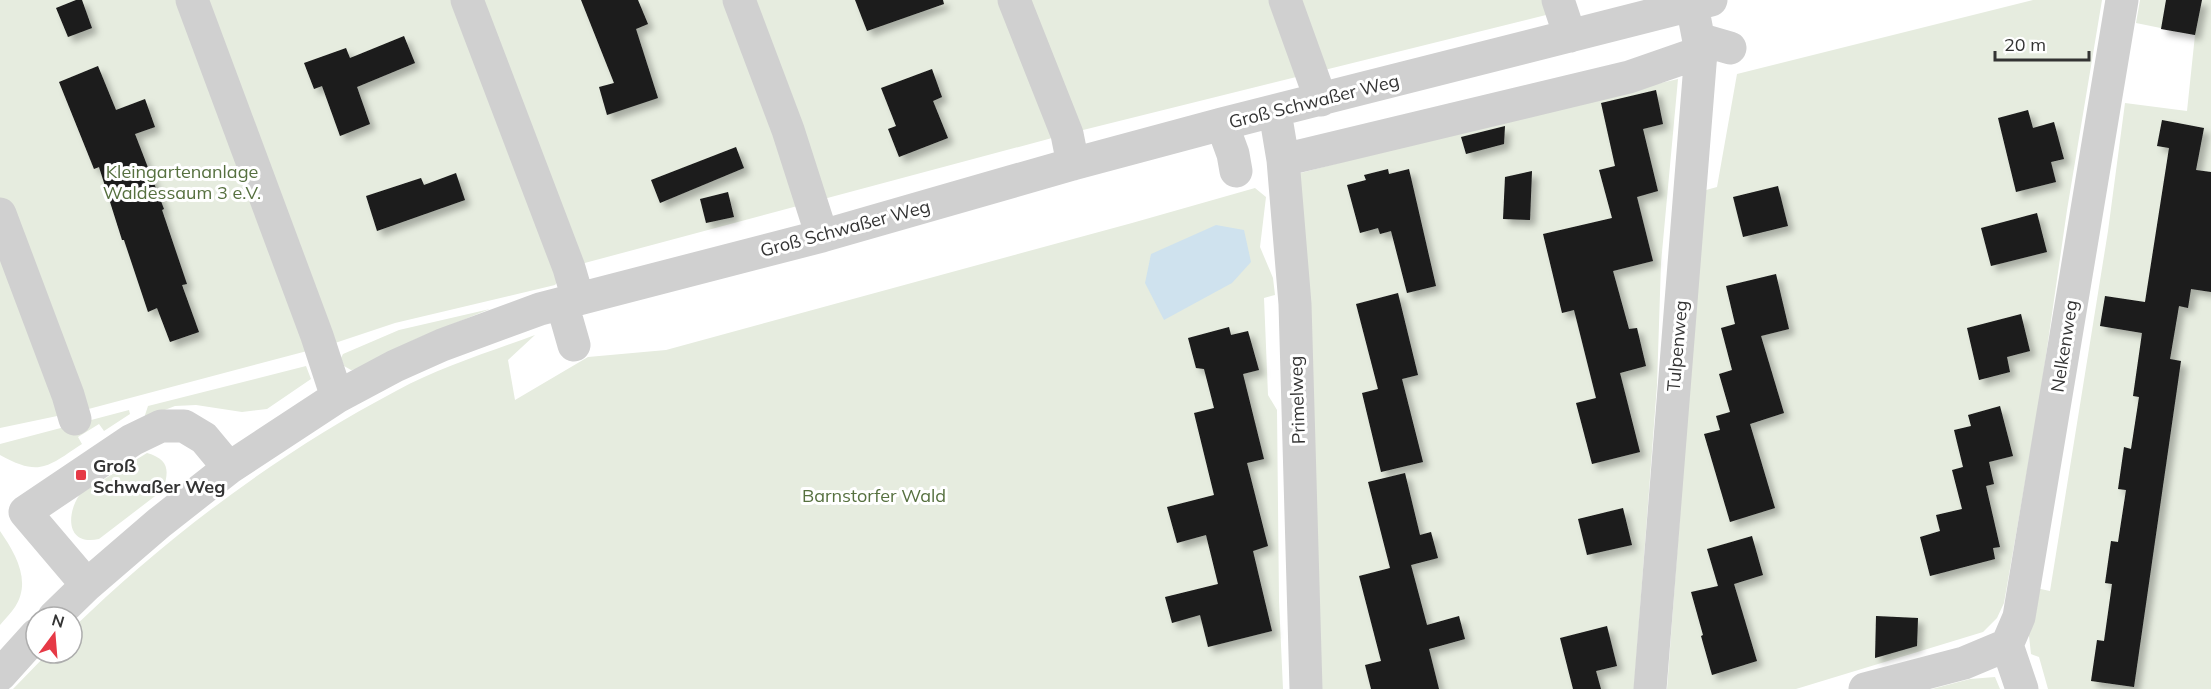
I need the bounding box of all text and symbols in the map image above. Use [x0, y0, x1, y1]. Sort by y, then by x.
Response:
scale bar [1995, 24, 2090, 62]
text: 20 m [2004, 33, 2046, 56]
street label: Groß Schwaßer Weg [1226, 69, 1402, 133]
park label: Kleingartenanlage Waldessaum 3 e.V. [103, 160, 261, 204]
street label: Groß Schwaßer Weg [758, 194, 932, 262]
street label: Nelkenweg [2045, 298, 2083, 394]
street label: Tulpenweg [1662, 299, 1692, 393]
street label: Primelweg [1284, 355, 1310, 445]
place label: Groß Schwaßer Weg [93, 454, 225, 498]
marker: Groß Schwaßer Weg [74, 468, 88, 482]
park label: Barnstorfer Wald [802, 484, 946, 507]
north arrow [24, 605, 84, 665]
text: N [50, 609, 67, 632]

